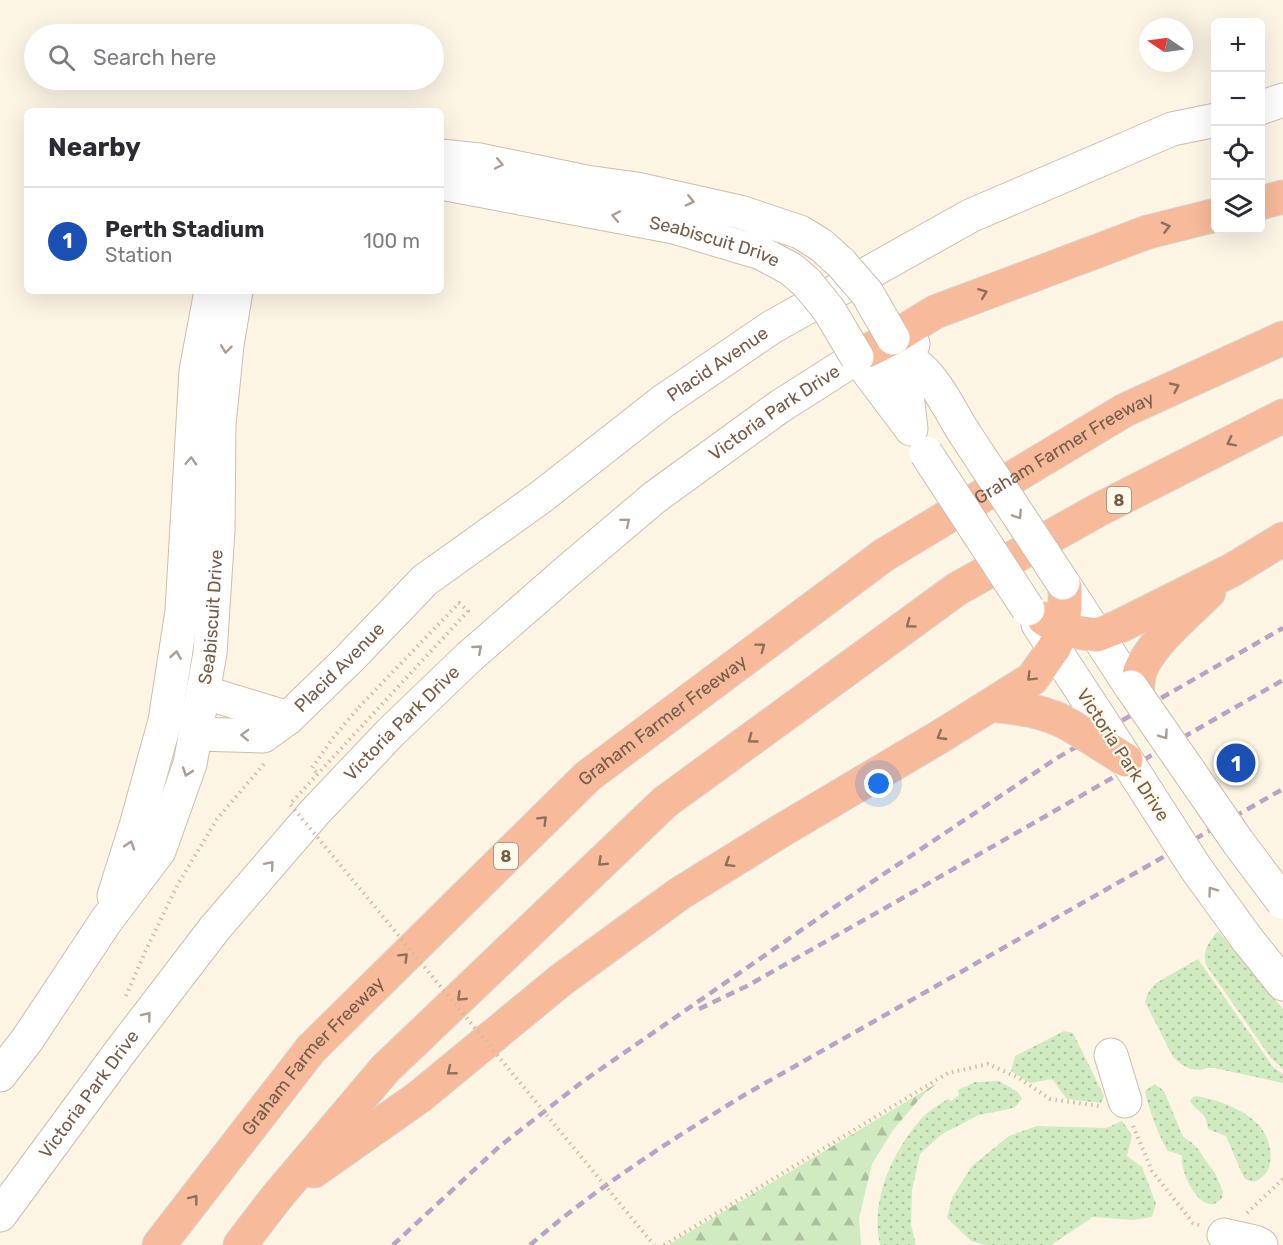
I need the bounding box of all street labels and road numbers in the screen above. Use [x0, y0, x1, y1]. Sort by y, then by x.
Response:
street label: Seabiscuit Drive [648, 212, 784, 272]
street label: Placid Avenue [663, 322, 772, 406]
street label: Victoria Park Drive [705, 360, 844, 465]
street label: Graham Farmer Freeway [970, 387, 1158, 509]
road number: 8 [1107, 487, 1131, 513]
street label: Seabiscuit Drive [194, 549, 228, 686]
street label: Placid Avenue [290, 618, 389, 717]
street label: Graham Farmer Freeway [574, 650, 751, 790]
street label: Victoria Park Drive [340, 661, 464, 785]
street label: Victoria Park Drive [1072, 684, 1174, 826]
road number: 8 [494, 843, 518, 869]
street label: Graham Farmer Freeway [237, 972, 389, 1140]
street label: Victoria Park Drive [34, 1026, 144, 1163]

